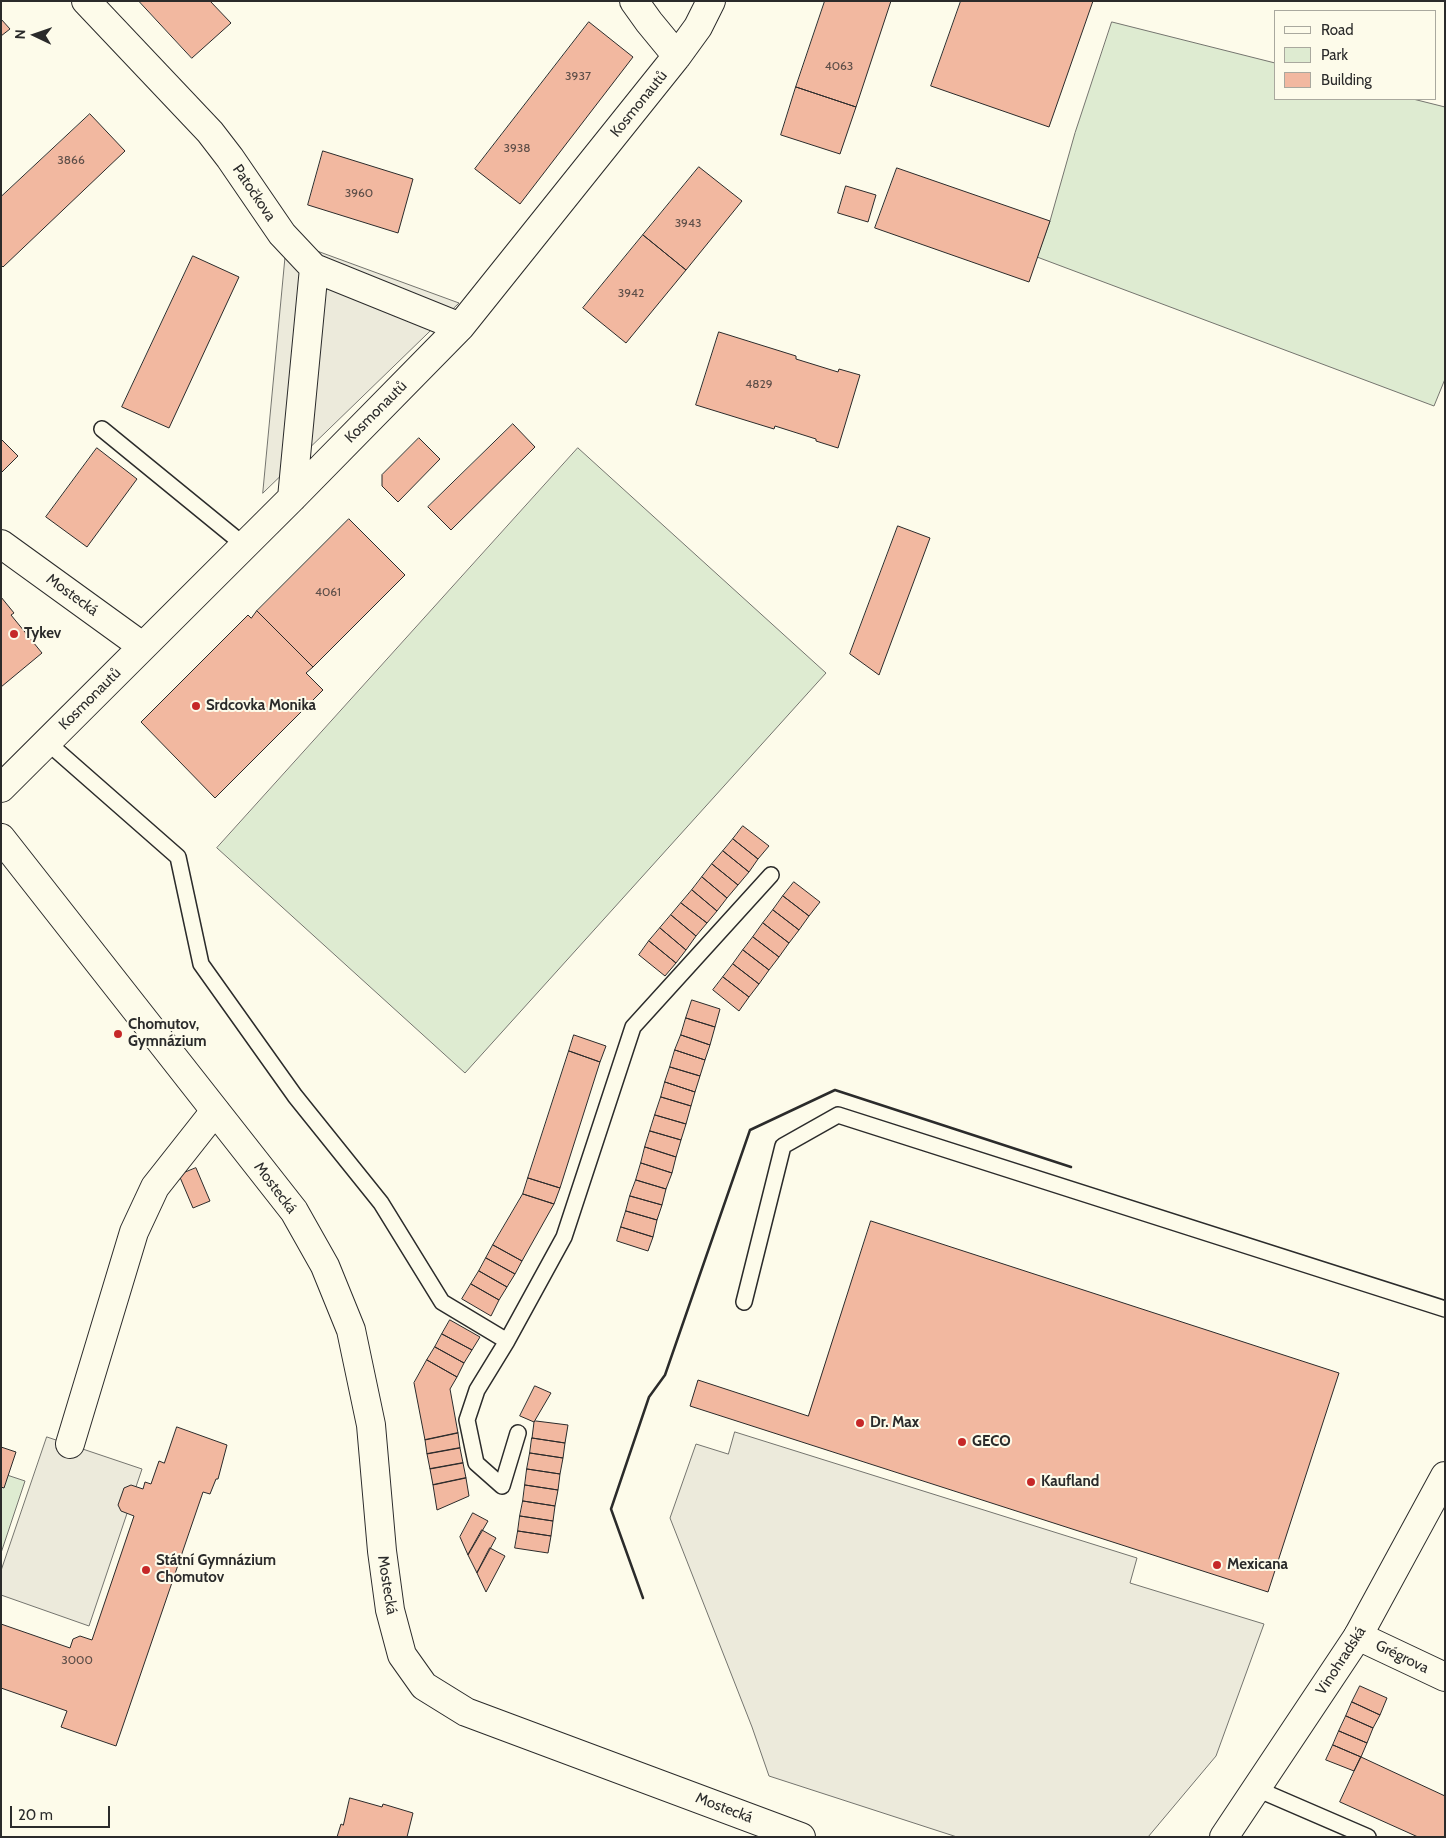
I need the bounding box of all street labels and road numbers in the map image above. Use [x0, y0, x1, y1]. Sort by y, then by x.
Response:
street label: Kosmonautů [607, 67, 671, 141]
street label: Patočkova [229, 161, 279, 225]
street label: Kosmonautů [341, 377, 411, 447]
street label: Mostecká [43, 570, 101, 620]
street label: Kosmonautů [55, 664, 125, 734]
street label: Mostecká [250, 1159, 300, 1217]
street label: Mostecká [373, 1554, 401, 1616]
street label: Vinohradská [1312, 1623, 1370, 1699]
street label: Grégrova [1373, 1636, 1431, 1678]
street label: Mostecká [693, 1789, 755, 1827]

